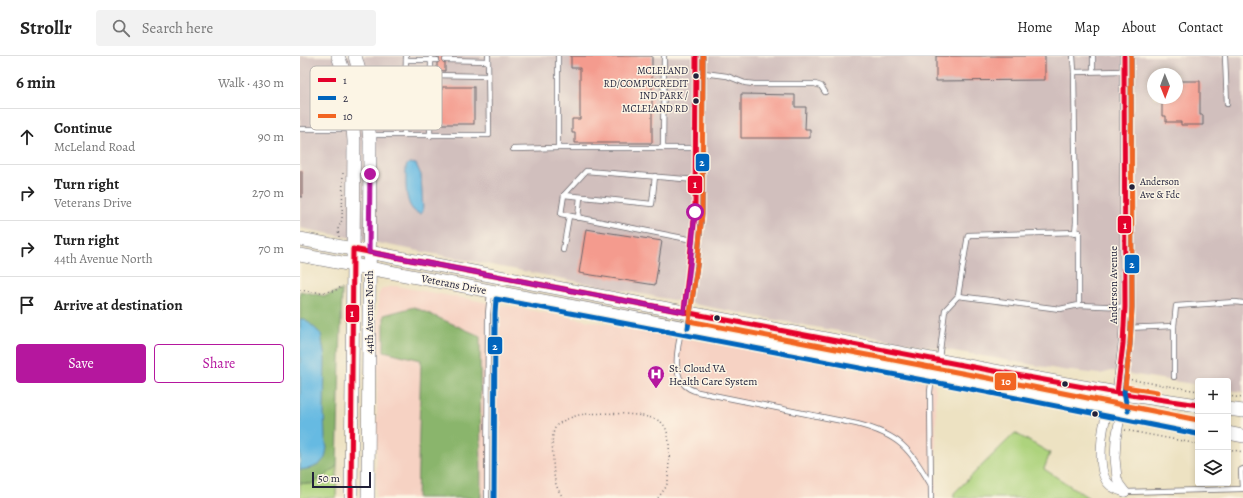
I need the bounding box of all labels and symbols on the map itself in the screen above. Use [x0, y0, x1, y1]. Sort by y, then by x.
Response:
place label: MCLELAND RD/COMPUCREDIT [604, 64, 689, 90]
legend [310, 66, 442, 130]
north arrow [1147, 68, 1183, 104]
marker: MCLELAND RD/COMPUCREDIT [691, 71, 701, 81]
text: 1 [343, 73, 347, 88]
place label: IND PARK / MCLELAND RD [622, 89, 688, 115]
text: 2 [343, 91, 348, 106]
marker: IND PARK / MCLELAND RD [691, 96, 701, 106]
text: 10 [343, 109, 353, 124]
line badge: 2 [695, 153, 710, 172]
text: 2 [699, 155, 705, 170]
route end [361, 165, 379, 183]
line badge: 1 [687, 175, 703, 194]
place label: Anderson Ave & Fdc [1139, 175, 1180, 201]
text: 1 [693, 177, 697, 192]
marker: Anderson Ave & Fdc [1127, 182, 1137, 192]
route start [686, 203, 704, 221]
line badge: 1 [1117, 215, 1132, 234]
text: 1 [1123, 218, 1127, 233]
street label: Anderson Avenue [1106, 246, 1121, 325]
line badge: 2 [1124, 254, 1140, 274]
text: 2 [1129, 257, 1135, 272]
street label: 44th Avenue North [362, 270, 377, 354]
street label: Veterans Drive [419, 271, 488, 298]
line badge: 1 [345, 304, 360, 323]
text: 1 [350, 306, 354, 321]
unlabelled marker [712, 313, 722, 323]
line badge: 2 [487, 336, 503, 355]
text: 2 [492, 339, 498, 354]
place label: St. Cloud VA Health Care System [669, 361, 757, 389]
hospital icon: St. Cloud VA Health Care System [646, 364, 666, 389]
line badge: 10 [994, 372, 1017, 391]
text: 10 [1001, 374, 1011, 389]
unlabelled marker [1060, 379, 1070, 389]
unlabelled marker [1090, 409, 1100, 419]
scale bar [312, 470, 371, 489]

